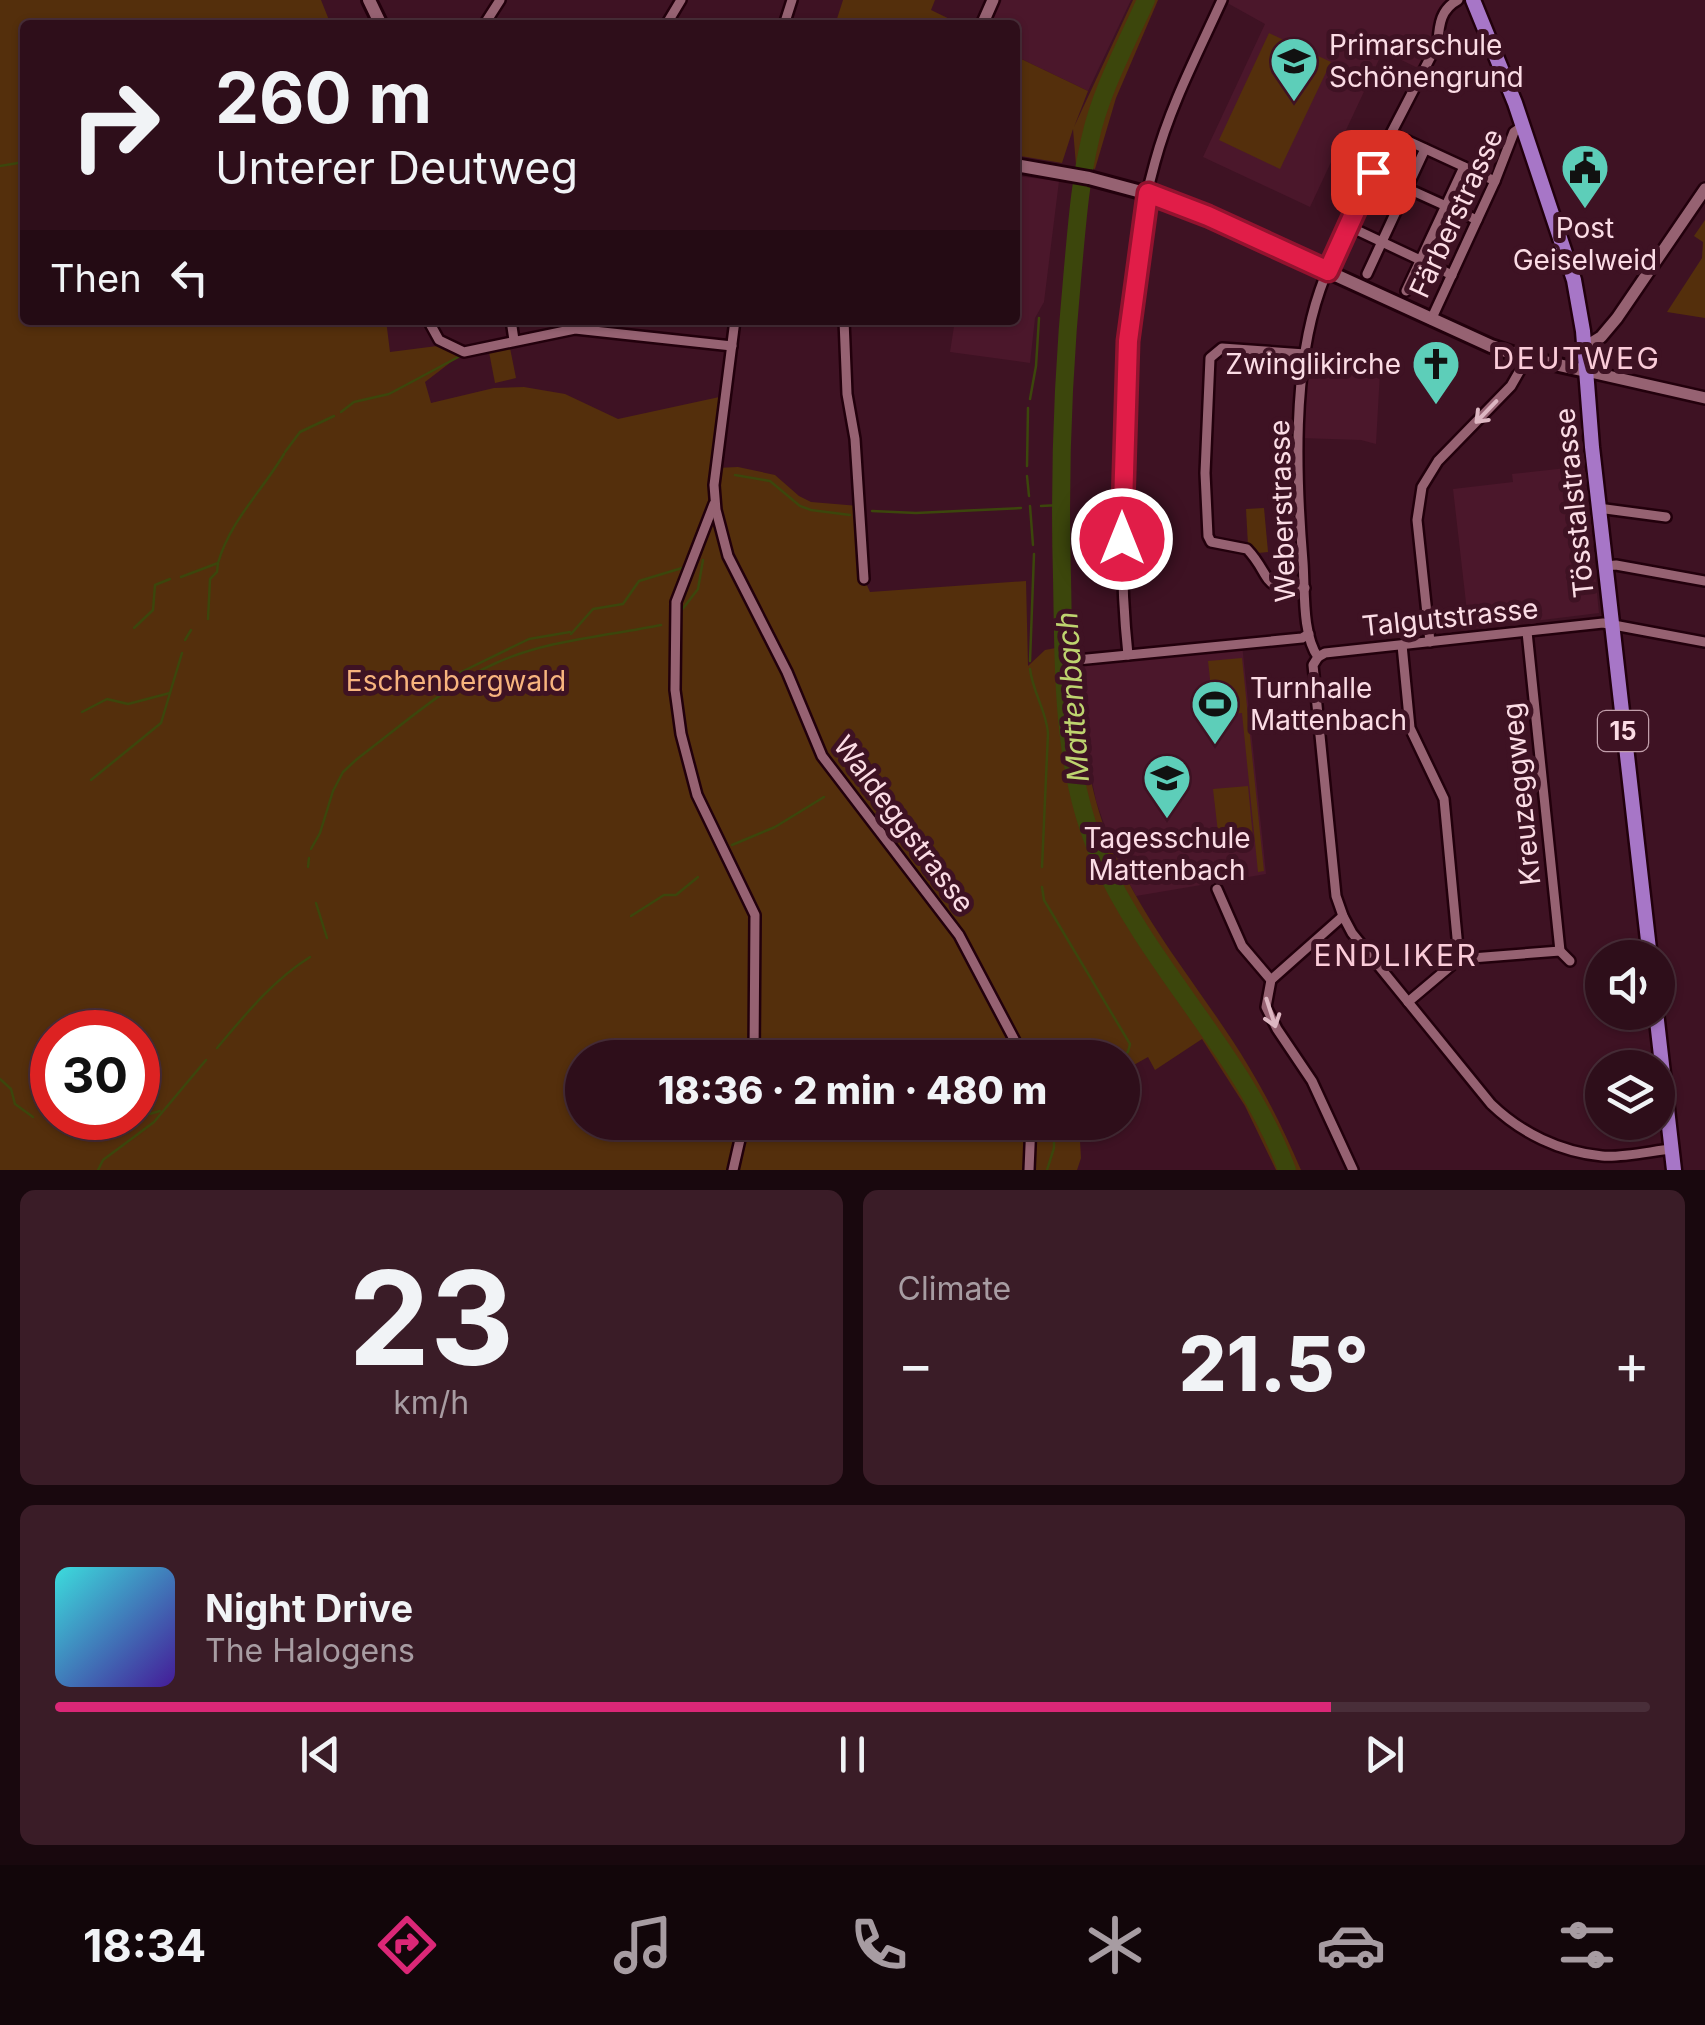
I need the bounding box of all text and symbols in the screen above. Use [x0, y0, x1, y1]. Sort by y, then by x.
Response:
place label: Primarschule Schönengrund [1329, 28, 1524, 94]
school or university icon: Primarschule Schönengrund [1268, 35, 1320, 103]
text: 260 m [215, 55, 432, 140]
icon: right [50, 60, 180, 190]
street label: Färberstrasse [1402, 123, 1510, 303]
pin [1331, 130, 1416, 215]
text: Unterer Deutweg [215, 140, 578, 195]
public building icon: Post Geiselweid [1559, 142, 1611, 210]
icon: arrive [1346, 145, 1401, 200]
place label: Post Geiselweid [1513, 211, 1657, 277]
icon: left [162, 250, 217, 305]
text: Then [50, 255, 142, 301]
church icon: Zwinglikirche [1410, 338, 1462, 406]
district label: DEUTWEG [1493, 340, 1661, 376]
place label: Zwinglikirche [1225, 347, 1401, 381]
one-way arrow [1474, 399, 1498, 423]
street label: Tösstalstrasse [1547, 406, 1601, 600]
street label: Weberstrasse [1262, 419, 1302, 603]
position arrow [1070, 487, 1174, 591]
street label: Talgutstrasse [1360, 591, 1540, 643]
water label: Mattenbach [1048, 611, 1096, 783]
park label: Eschenbergwald [346, 664, 566, 698]
place label: Turnhalle Mattenbach [1250, 671, 1407, 737]
sports icon: Turnhalle Mattenbach [1189, 678, 1241, 746]
street label: Kreuzeggweg [1495, 701, 1547, 887]
road number: 15 [1598, 711, 1648, 751]
street label: Waldeggstrasse [826, 729, 982, 919]
school or university icon: Tagesschule Mattenbach [1141, 752, 1193, 820]
place label: Tagesschule Mattenbach [1083, 821, 1251, 887]
district label: ENDLIKER [1314, 937, 1478, 973]
map controls [1585, 940, 1675, 1140]
button: sound [1585, 940, 1675, 1030]
one-way arrow [1264, 997, 1282, 1028]
speed limit sign: 30 [30, 1010, 160, 1140]
button: layers [1585, 1050, 1675, 1140]
text: 18:36 · 2 min · 480 m [658, 1067, 1047, 1113]
text: 23 [348, 1239, 514, 1396]
text: Climate [898, 1269, 1011, 1308]
text: 21.5° [1179, 1318, 1369, 1409]
text: − [898, 1331, 934, 1397]
text: + [1614, 1331, 1650, 1397]
text: km/h [393, 1383, 469, 1422]
text: Night Drive [205, 1585, 413, 1631]
text: The Halogens [205, 1631, 415, 1670]
icon: previous [293, 1727, 348, 1782]
icon: pause [825, 1727, 880, 1782]
icon: next [1357, 1727, 1412, 1782]
icon: directions [372, 1910, 442, 1980]
icon: music [608, 1910, 678, 1980]
icon: phone [844, 1910, 914, 1980]
icon: climate [1080, 1910, 1150, 1980]
icon: car [1316, 1910, 1386, 1980]
icon: filters [1552, 1910, 1622, 1980]
text: 18:34 [83, 1918, 206, 1973]

